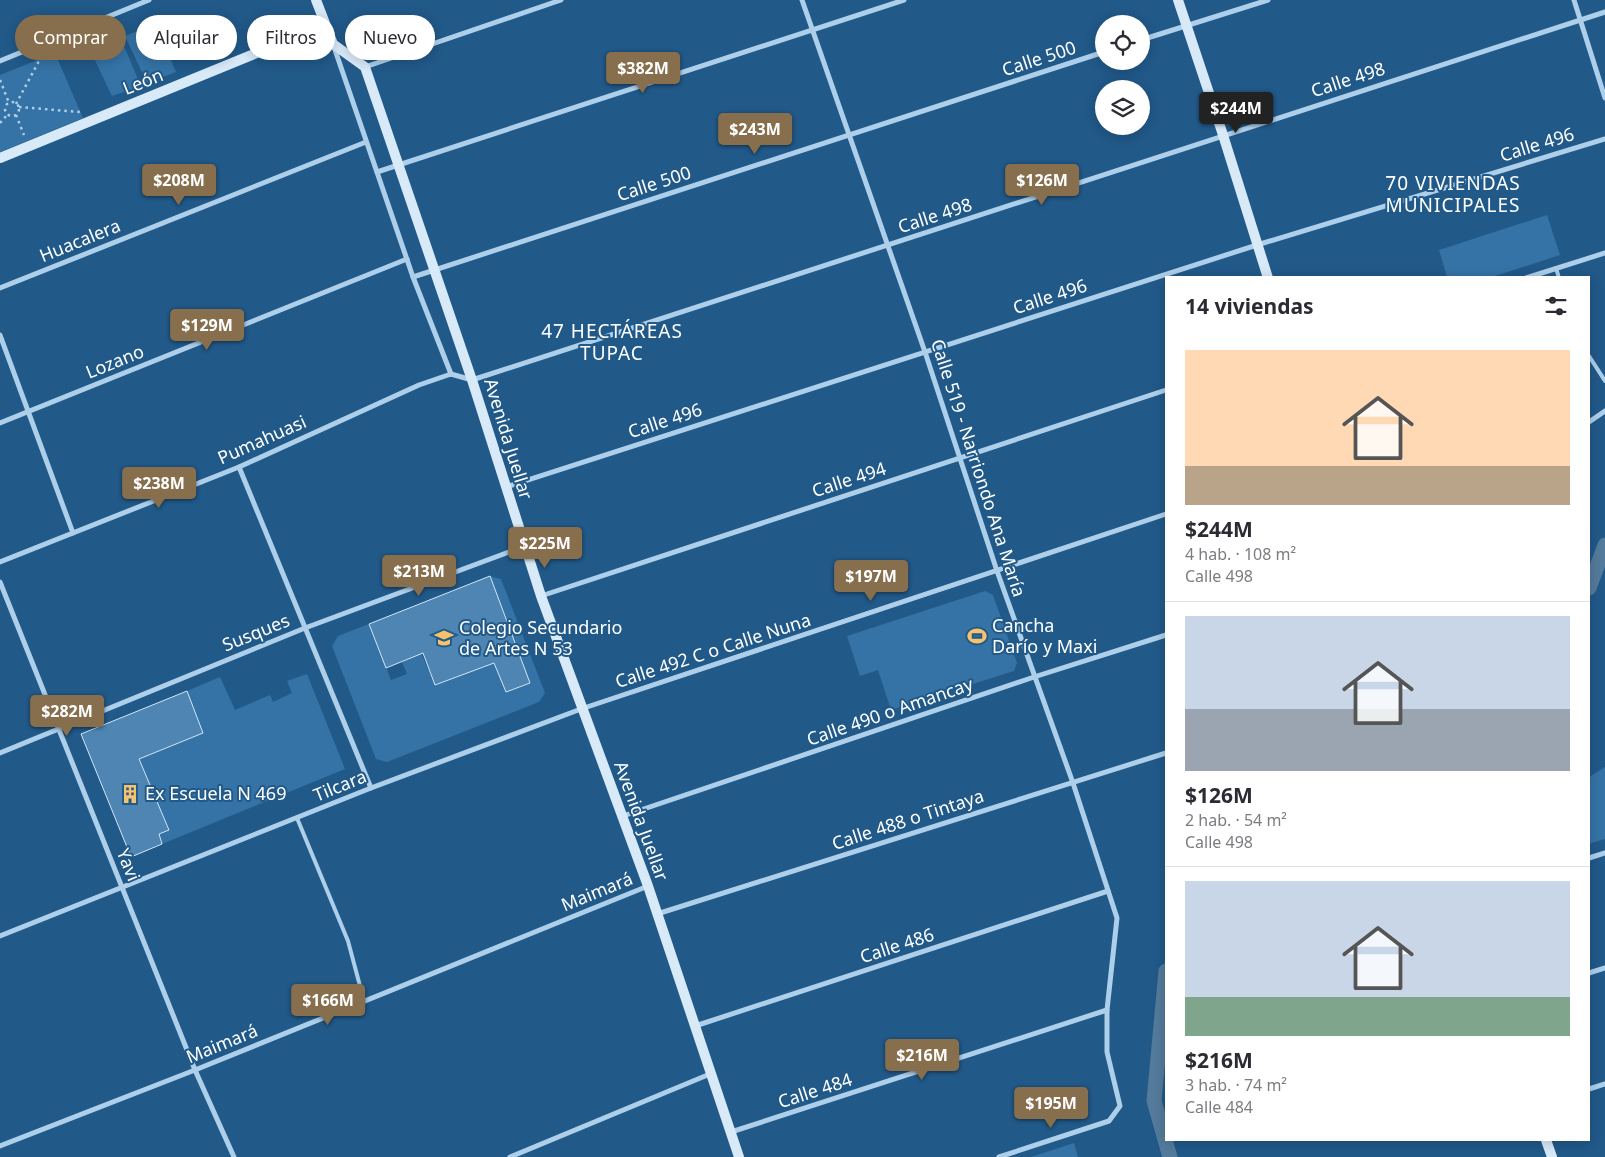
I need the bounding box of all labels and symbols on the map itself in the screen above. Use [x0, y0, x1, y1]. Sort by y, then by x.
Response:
street label: Calle 500 [999, 35, 1079, 81]
pin: $382M [608, 52, 678, 94]
street label: Calle 498 [1308, 56, 1388, 102]
street label: León [119, 62, 166, 100]
pin: $244M [1201, 92, 1271, 134]
pin: $243M [720, 112, 790, 155]
street label: Calle 496 [1497, 121, 1577, 167]
street label: Calle 500 [614, 160, 694, 206]
pin: $208M [144, 164, 214, 206]
pin: $126M [1007, 164, 1077, 206]
district label: 70 VIVIENDAS MUNICIPALES [1385, 170, 1521, 218]
street label: Calle 498 [895, 192, 975, 238]
street label: Huacalera [36, 213, 124, 267]
street label: Calle 496 [1010, 273, 1090, 319]
pin: $129M [172, 308, 242, 351]
district label: 47 HECTÁREAS TUPAC [541, 318, 683, 366]
street label: Calle 519 - Narriondo Ana María [926, 336, 1032, 600]
street label: Lozano [82, 339, 147, 384]
street label: Avenida Juellar [479, 375, 539, 503]
street label: Calle 496 [625, 397, 705, 443]
street label: Pumahuasi [214, 409, 310, 469]
street label: Calle 494 [809, 456, 889, 502]
pin: $238M [124, 466, 194, 509]
pin: $225M [510, 526, 580, 569]
pin: $213M [384, 554, 454, 597]
pin: $197M [836, 560, 906, 602]
street label: Calle 492 C o Calle Nuna [612, 607, 814, 693]
street label: Susques [218, 608, 293, 656]
place label: Cancha Darío y Maxi [992, 613, 1097, 658]
place label: Colegio Secundario de Artes N 53 [459, 615, 622, 660]
sports icon: Cancha Darío y Maxi [966, 625, 988, 647]
school or university icon: Colegio Secundario de Artes N 53 [433, 627, 455, 649]
street label: Calle 490 o Amancay [803, 671, 977, 751]
pin: $282M [32, 694, 102, 737]
street label: Avenida Juellar [609, 758, 675, 884]
street label: Tilcara [310, 764, 370, 807]
place label: Ex Escuela N 469 [145, 781, 286, 805]
building icon: Ex Escuela N 469 [119, 783, 141, 805]
street label: Calle 488 o Tintaya [829, 783, 987, 855]
street label: Yavi [112, 845, 146, 885]
street label: Maimará [557, 866, 636, 916]
street label: Calle 486 [857, 922, 937, 968]
pin: $166M [293, 984, 363, 1026]
street label: Maimará [182, 1018, 261, 1068]
pin: $216M [887, 1038, 957, 1081]
street label: Calle 484 [775, 1067, 855, 1113]
pin: $195M [1016, 1086, 1086, 1129]

